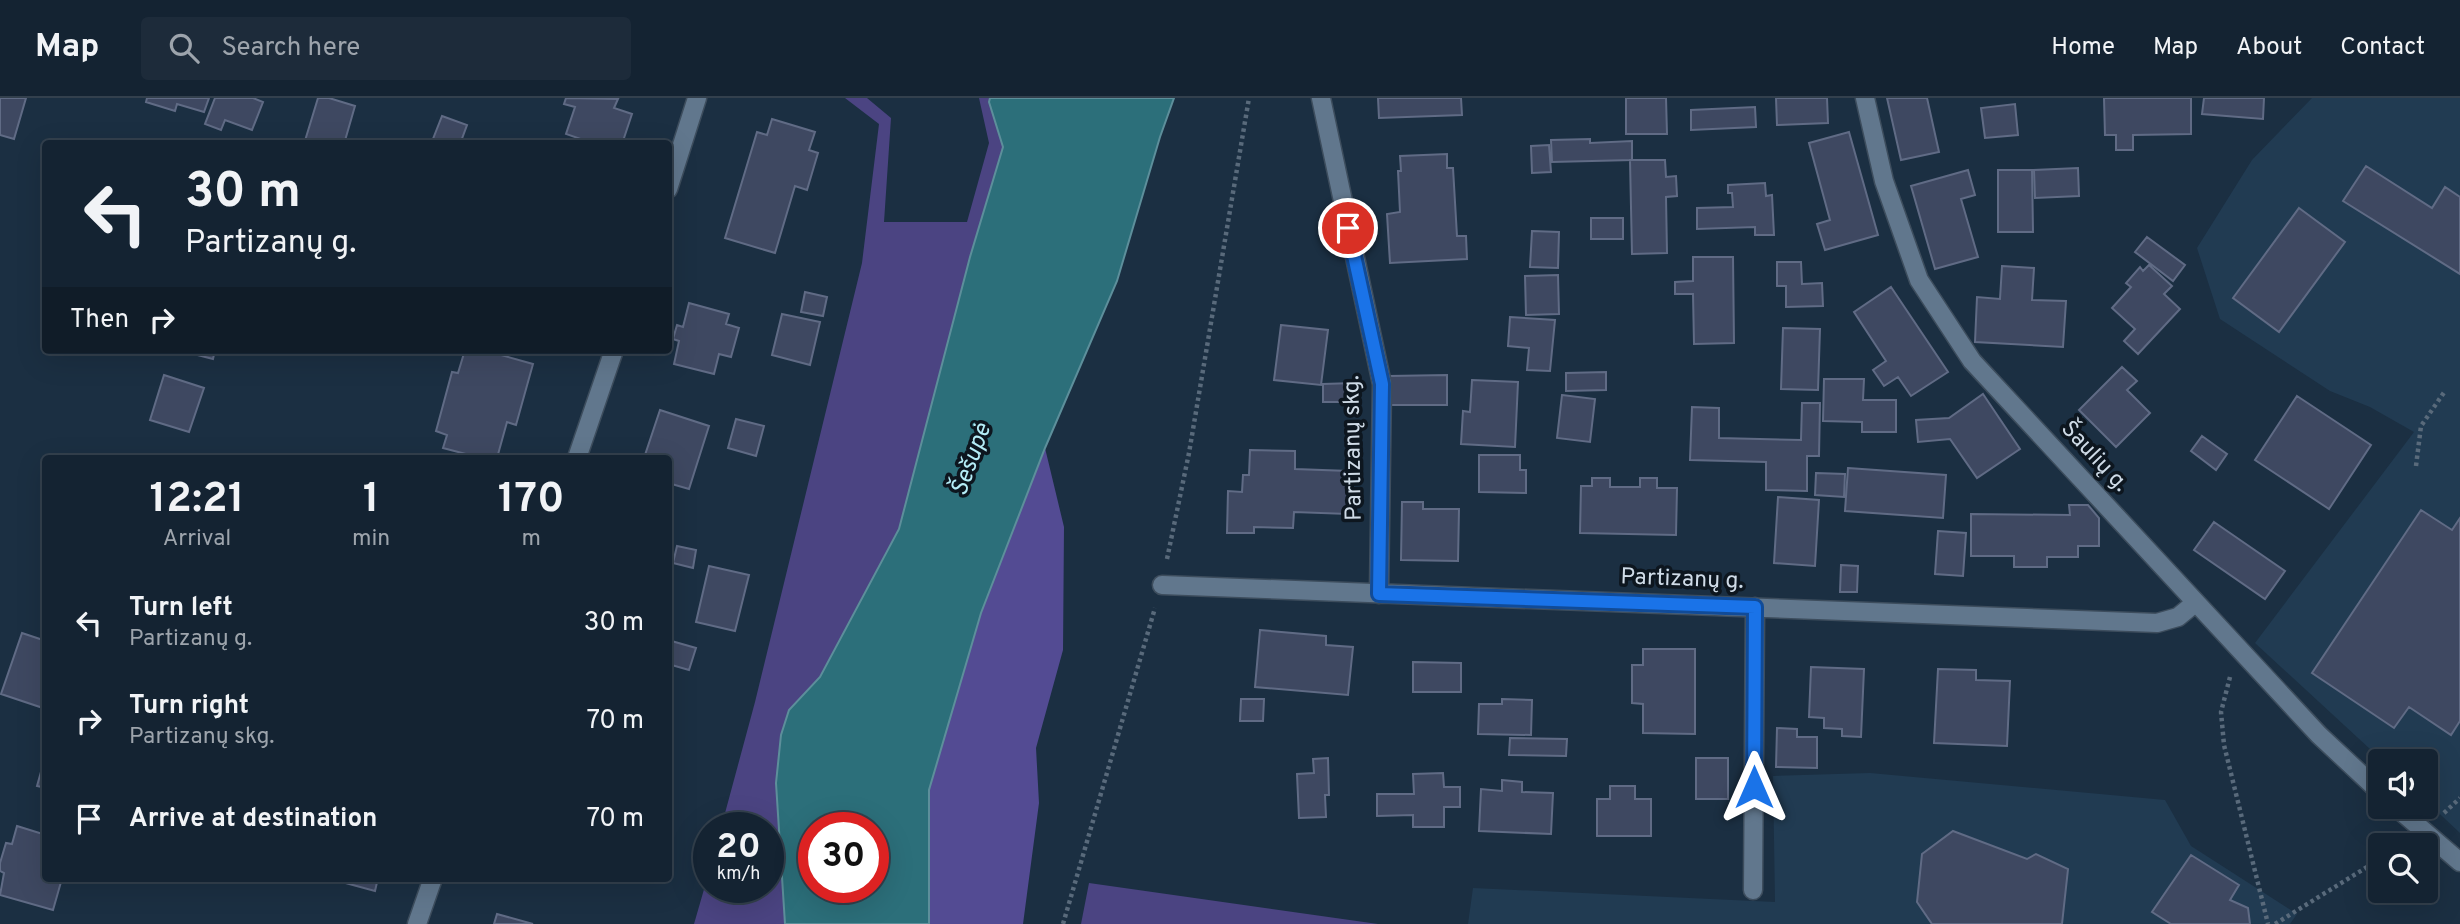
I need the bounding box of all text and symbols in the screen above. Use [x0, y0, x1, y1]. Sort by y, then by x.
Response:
search box [141, 17, 631, 80]
text: Map [35, 27, 99, 69]
icon: search [165, 29, 203, 67]
text: Search here [221, 32, 360, 65]
text: Home [2051, 33, 2115, 63]
text: Map [2153, 33, 2198, 63]
text: About [2236, 33, 2302, 63]
text: Contact [2340, 33, 2425, 63]
text: 30 m [185, 163, 301, 225]
icon: left [70, 168, 161, 259]
pin [1318, 198, 1378, 258]
icon: arrive [1329, 209, 1367, 247]
text: Partizanų g. [185, 224, 356, 264]
icon: right [143, 301, 181, 339]
text: Then [70, 304, 129, 337]
street label: Partizanų skg. [1338, 375, 1370, 521]
street label: Šaulių g. [2054, 414, 2136, 499]
water label: Šešupė [943, 418, 999, 500]
text: 12:21 [149, 474, 245, 527]
text: 1 [363, 474, 380, 527]
text: 170 [498, 474, 565, 527]
text: Arrival [163, 525, 231, 554]
text: min [352, 525, 390, 554]
text: m [521, 525, 541, 554]
street label: Partizanų g. [1620, 563, 1744, 597]
text: Turn left [129, 592, 233, 625]
icon: left [70, 604, 108, 642]
text: 30 m [584, 607, 644, 640]
text: Partizanų g. [129, 625, 252, 654]
text: Turn right [129, 690, 249, 723]
icon: right [70, 702, 108, 740]
text: 70 m [586, 705, 644, 738]
text: Partizanų skg. [129, 723, 274, 752]
map controls [2368, 749, 2438, 903]
button: sound [2368, 749, 2438, 819]
position arrow [1717, 750, 1791, 824]
icon: arrive [70, 800, 108, 838]
text: Arrive at destination [129, 803, 377, 836]
text: 70 m [586, 803, 644, 836]
speed limit sign: 30 [798, 812, 889, 903]
text: 20 [716, 826, 761, 870]
button: search [2368, 833, 2438, 903]
text: km/h [717, 863, 760, 886]

